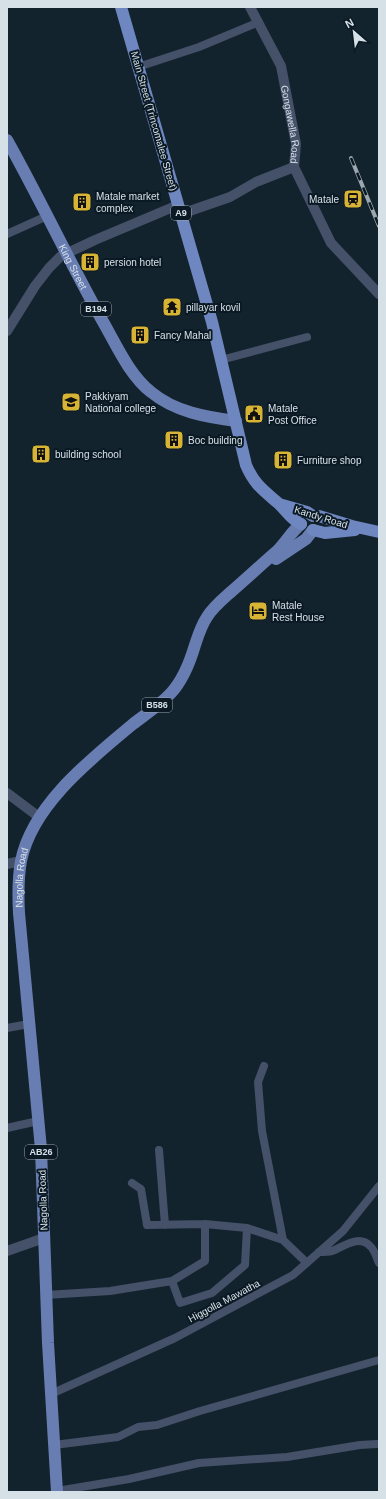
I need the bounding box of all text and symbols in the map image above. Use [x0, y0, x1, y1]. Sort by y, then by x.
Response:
north arrow [334, 12, 374, 52]
text: N [343, 16, 356, 30]
street label: Main Street (Trincomalee Street) [129, 50, 179, 192]
street label: Gongawella Road [279, 84, 302, 164]
station icon: Matale [342, 188, 364, 210]
building icon: Matale market complex [71, 191, 93, 213]
place label: Matale market complex [96, 191, 160, 214]
place label: Matale [309, 194, 339, 205]
road number: A9 [171, 206, 191, 220]
street label: King Street [57, 242, 90, 291]
building icon: persion hotel [79, 251, 101, 273]
place label: persion hotel [104, 257, 161, 268]
temple icon: pillayar kovil [161, 296, 183, 318]
road number: B194 [81, 302, 111, 316]
place label: pillayar kovil [186, 302, 240, 313]
building icon: Fancy Mahal [129, 324, 151, 346]
place label: Fancy Mahal [154, 330, 211, 341]
school or university icon: Pakkiyam National college [60, 391, 82, 413]
place label: Pakkiyam National college [85, 391, 157, 414]
public building icon: Matale Post Office [243, 403, 265, 425]
place label: Matale Post Office [268, 403, 317, 426]
building icon: Boc building [163, 429, 185, 451]
place label: Boc building [188, 435, 242, 446]
building icon: building school [30, 443, 52, 465]
place label: building school [55, 449, 121, 460]
building icon: Furniture shop [272, 449, 294, 471]
place label: Furniture shop [297, 455, 362, 466]
street label: Kandy Road [293, 504, 349, 530]
hotel icon: Matale Rest House [247, 600, 269, 622]
place label: Matale Rest House [272, 600, 325, 623]
road number: B586 [142, 698, 172, 712]
street label: Nagolla Road [13, 846, 30, 908]
road number: AB26 [25, 1145, 57, 1159]
street label: Nagolla Road [36, 1170, 50, 1230]
street label: Higgolla Mawatha [186, 1277, 262, 1325]

